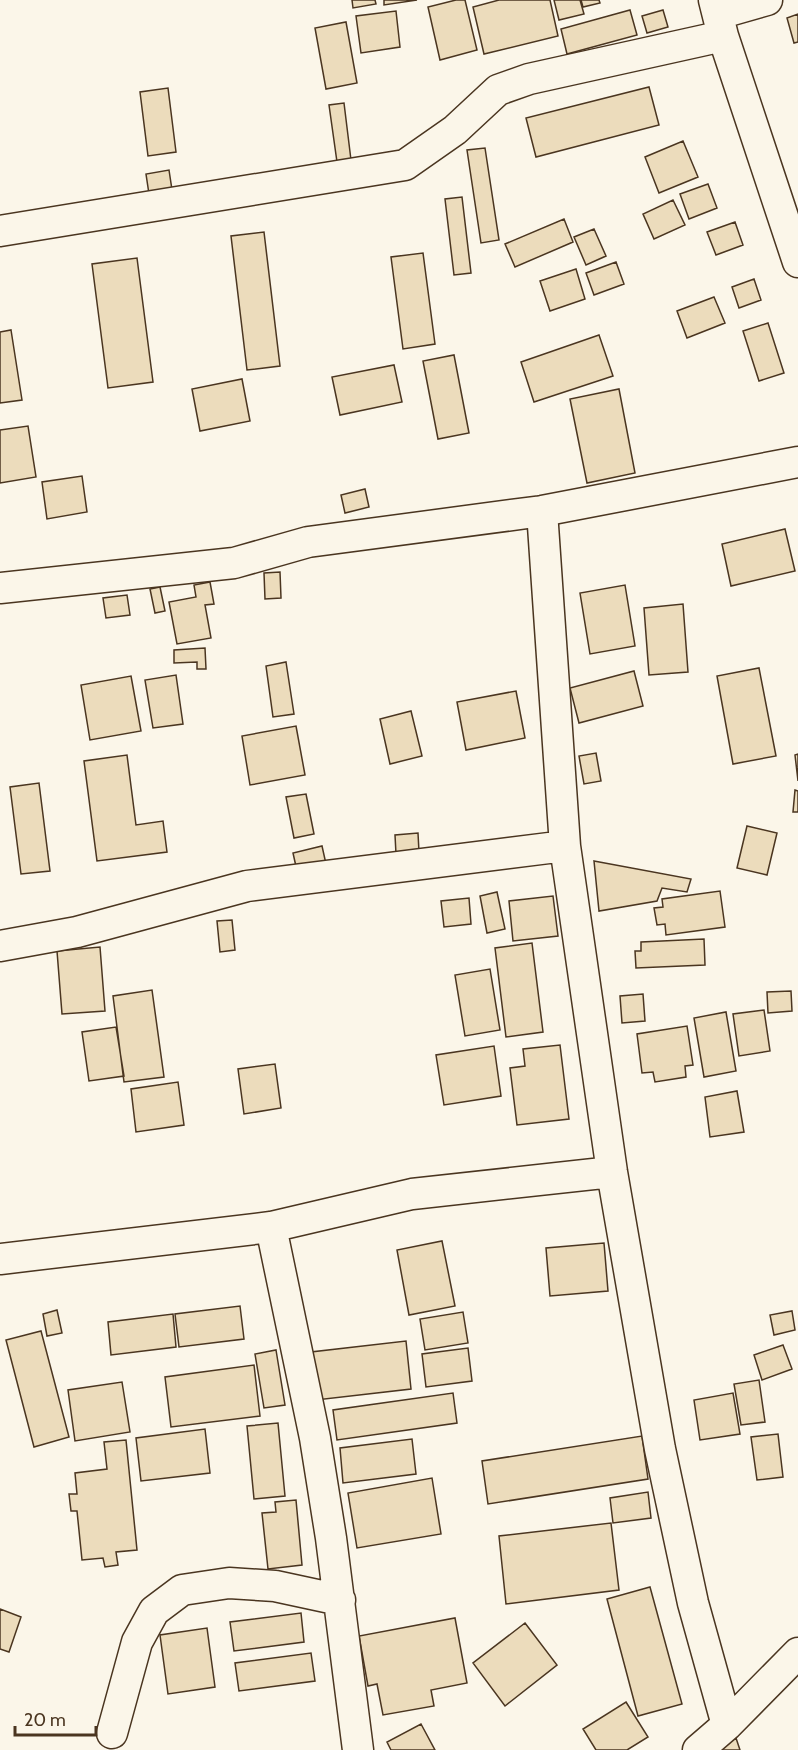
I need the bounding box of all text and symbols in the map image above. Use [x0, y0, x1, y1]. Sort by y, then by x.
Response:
scale bar [15, 1699, 96, 1737]
text: 20 m [24, 1709, 66, 1731]

